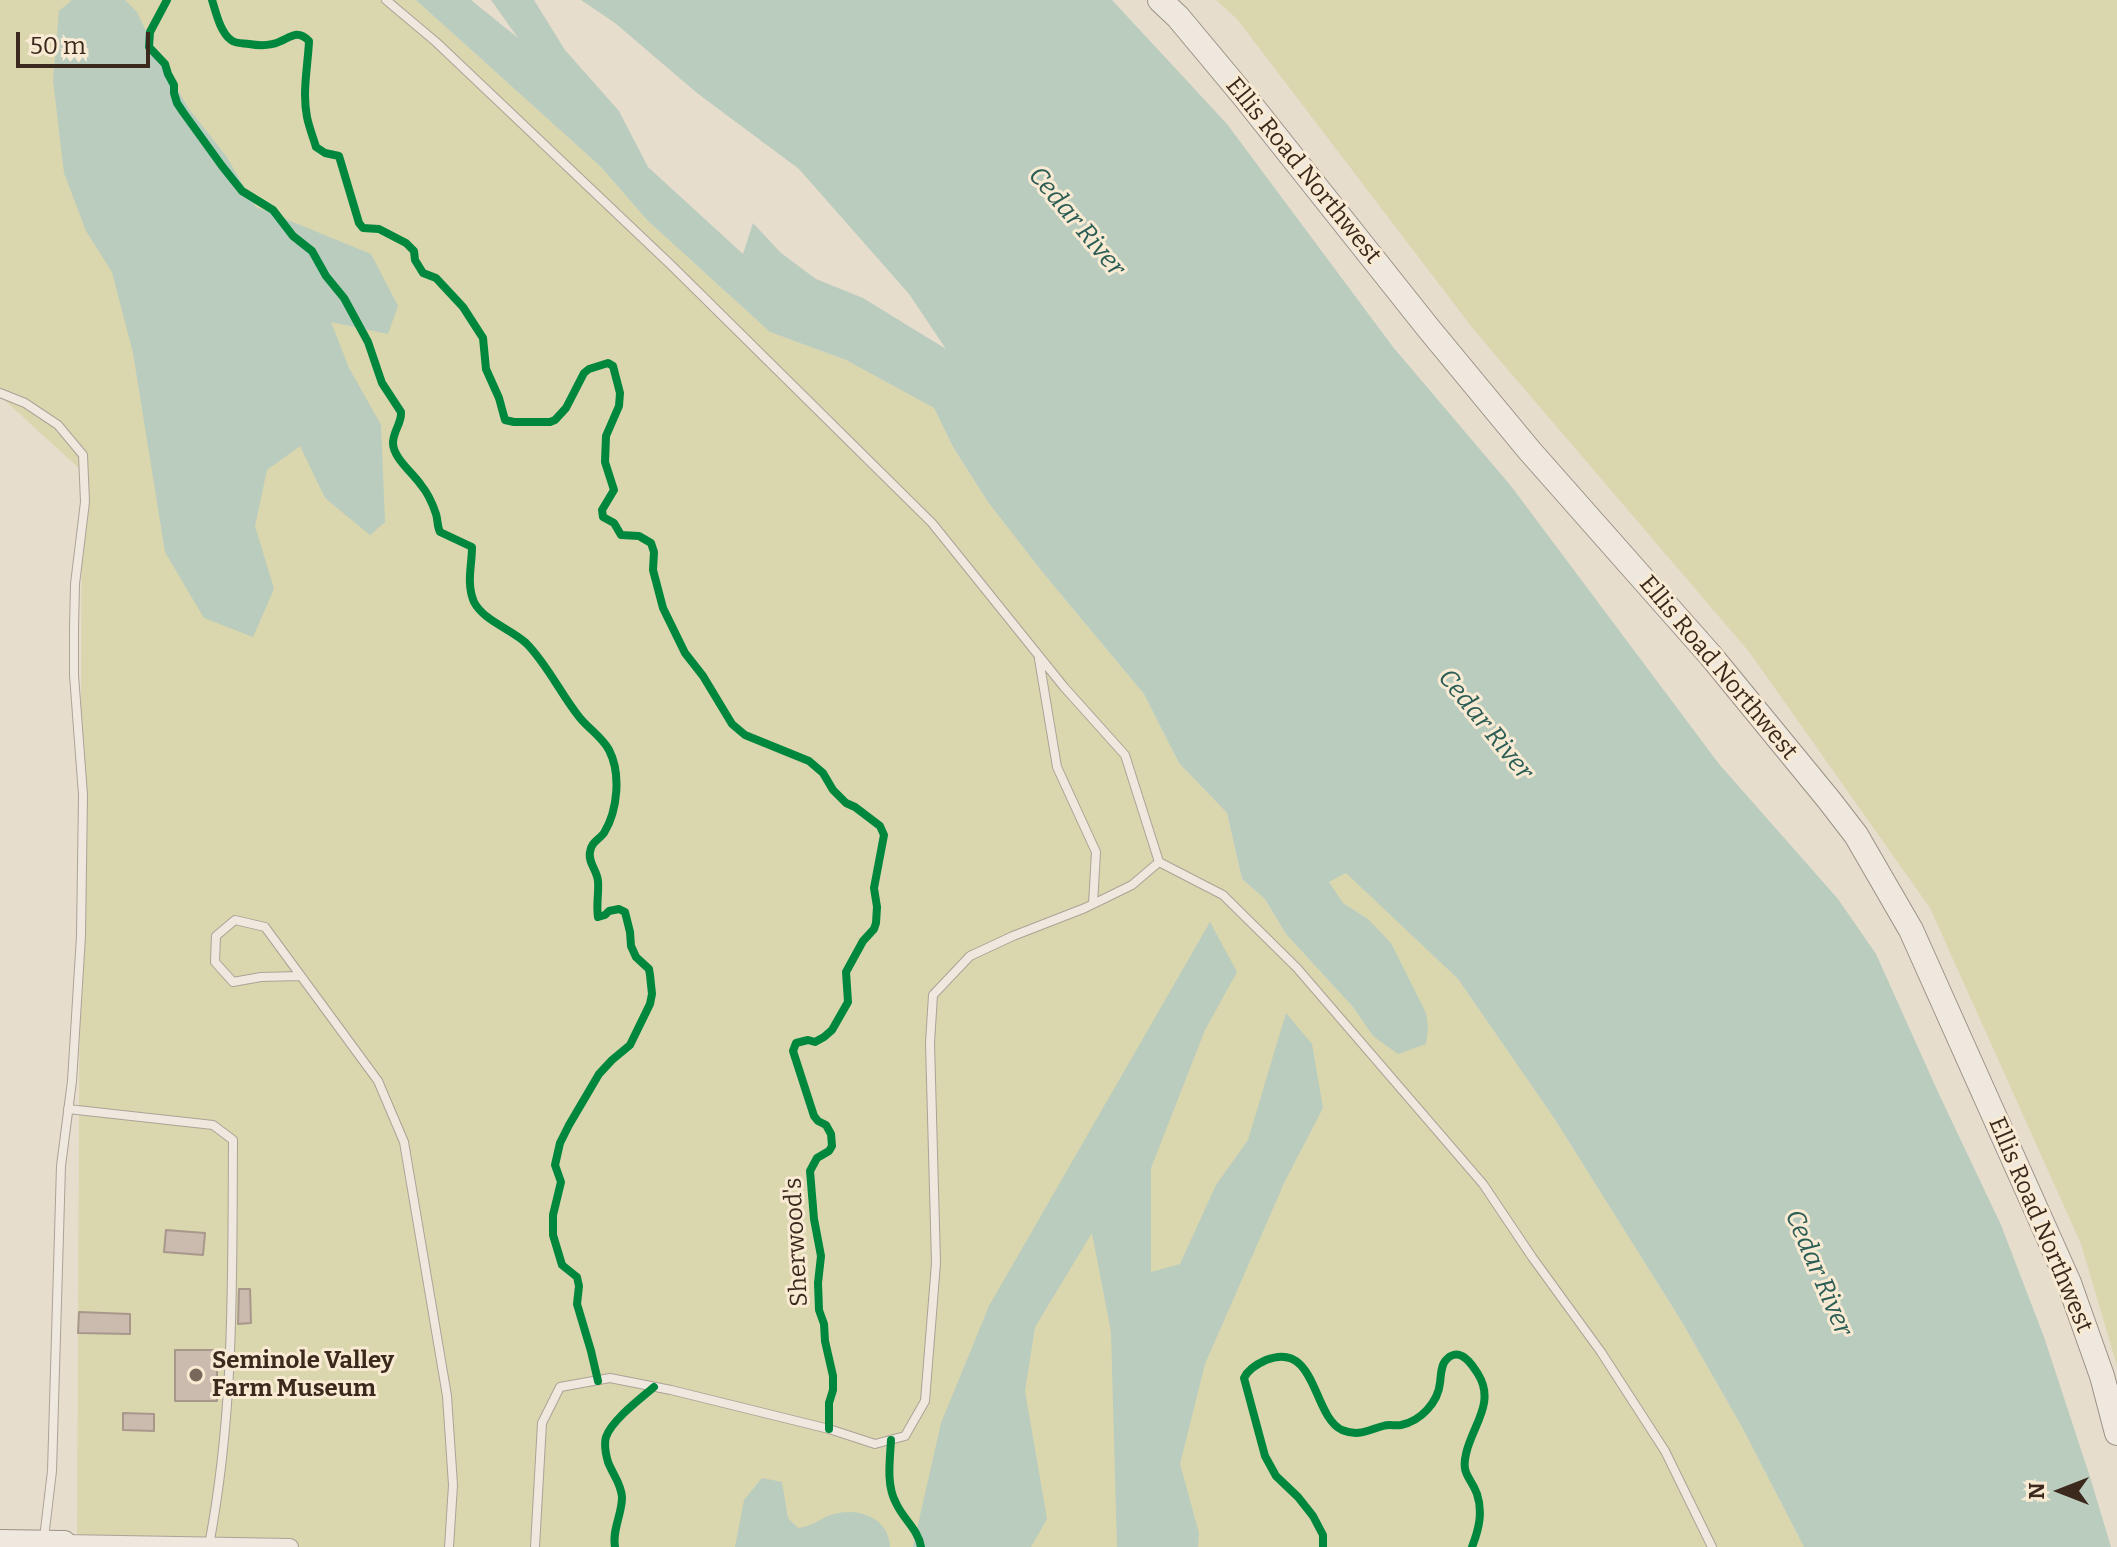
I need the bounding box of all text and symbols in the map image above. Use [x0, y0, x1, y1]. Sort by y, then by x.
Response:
scale bar [20, 16, 154, 66]
text: 50 m [30, 32, 86, 60]
street label: Ellis Road Northwest [1219, 72, 1387, 270]
water label: Cedar River [1021, 161, 1131, 283]
street label: Ellis Road Northwest [1633, 570, 1803, 766]
water label: Cedar River [1431, 663, 1539, 787]
street label: Ellis Road Northwest [1982, 1113, 2098, 1337]
street label: Sherwood's [779, 1177, 815, 1307]
water label: Cedar River [1777, 1205, 1859, 1341]
place label: Seminole Valley Farm Museum [212, 1347, 394, 1403]
marker: Seminole Valley Farm Museum [187, 1366, 205, 1384]
north arrow [2021, 1451, 2101, 1531]
text: N [2023, 1483, 2050, 1500]

